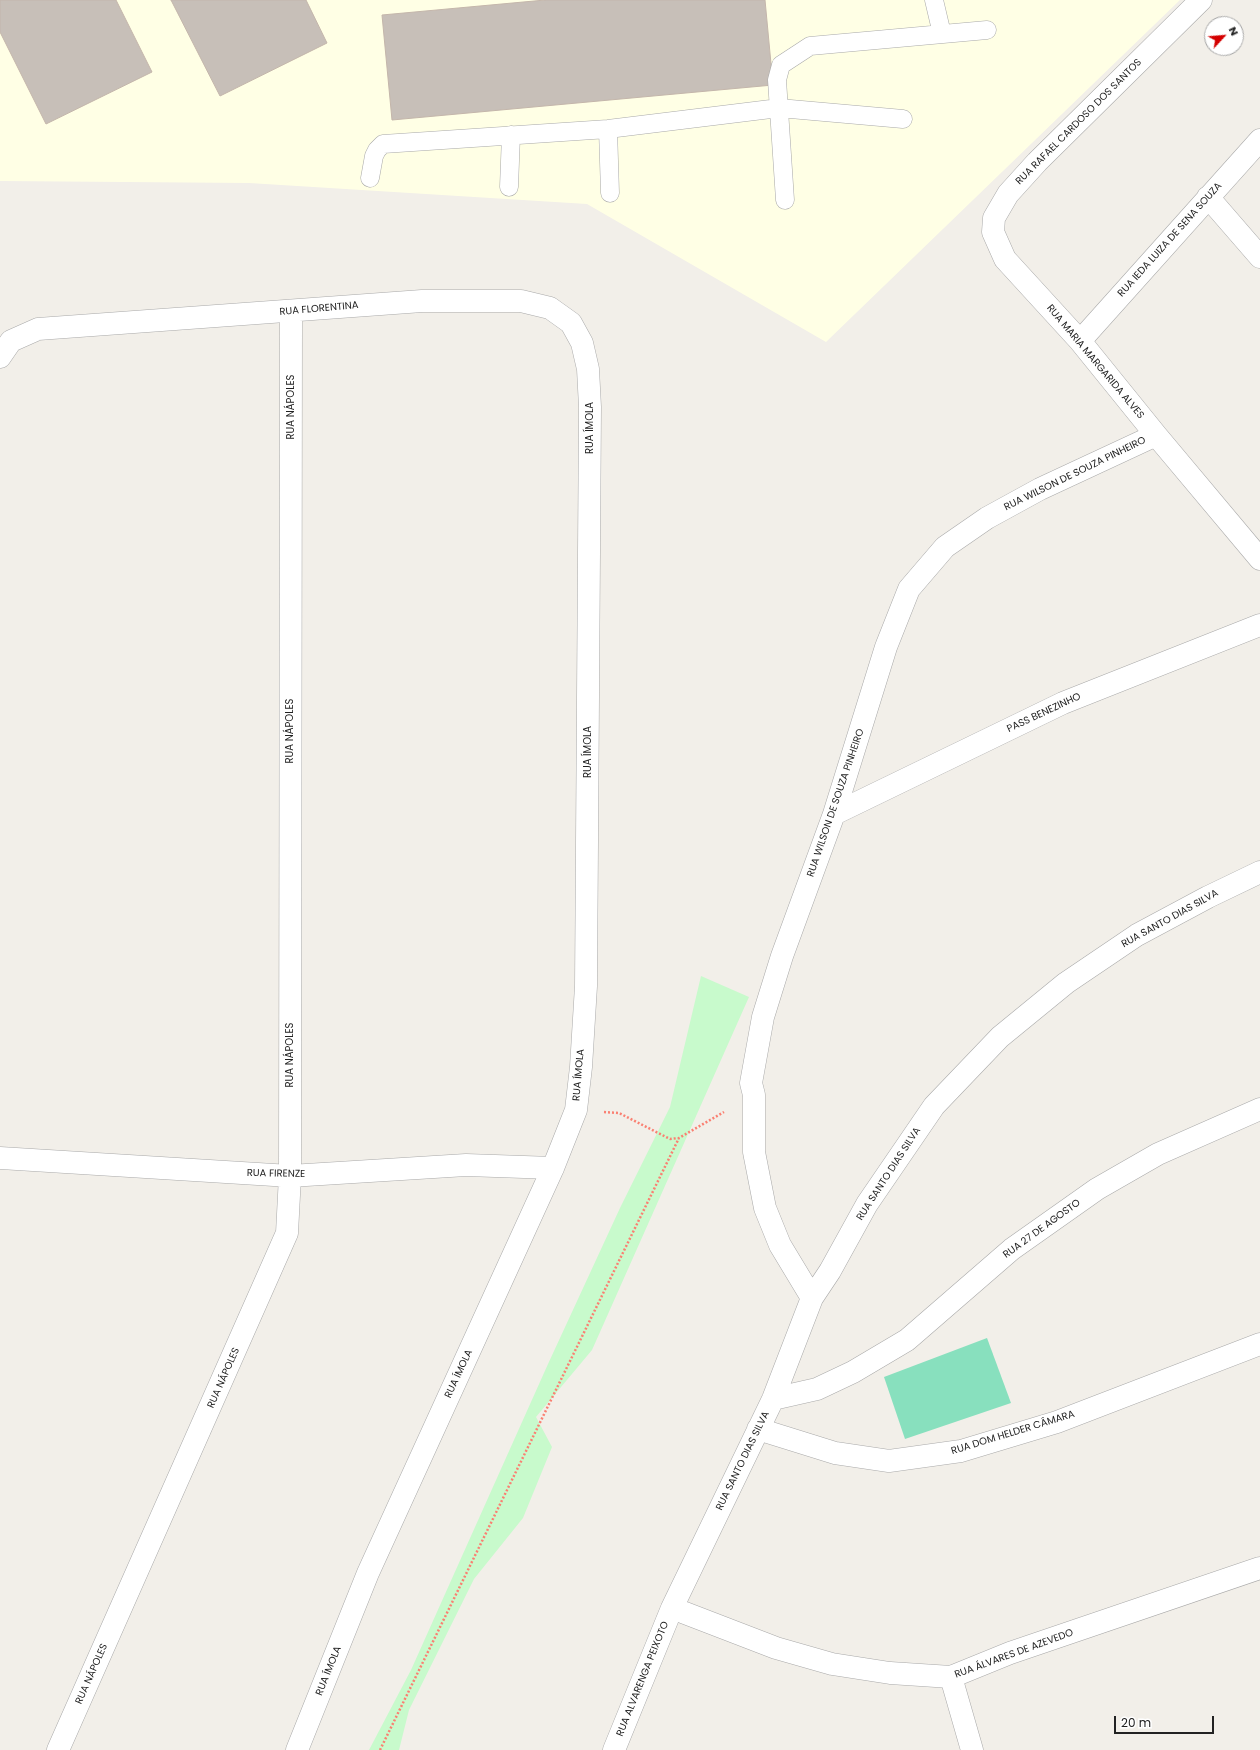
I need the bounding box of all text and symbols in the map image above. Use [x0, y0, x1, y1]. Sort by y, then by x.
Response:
north arrow [1204, 16, 1244, 56]
text: N [1225, 24, 1243, 38]
street label: RUA RAFAEL CARDOSO DOS SANTOS [1014, 57, 1144, 187]
street label: RUA IEDA LUIZA DE SENA SOUZA [1115, 180, 1225, 300]
street label: RUA FLORENTINA [279, 300, 359, 318]
street label: RUA MARIA MARGARIDA ALVES [1044, 302, 1146, 422]
street label: RUA NÁPOLES [285, 375, 297, 439]
street label: RUA ÍMOLA [584, 402, 596, 454]
street label: RUA WILSON DE SOUZA PINHEIRO [1002, 434, 1148, 514]
street label: PASS BENEZINHO [1005, 691, 1083, 735]
street label: RUA NÁPOLES [284, 699, 296, 763]
street label: RUA ÍMOLA [582, 726, 594, 778]
street label: RUA WILSON DE SOUZA PINHEIRO [805, 727, 867, 879]
street label: RUA SANTO DIAS SILVA [1120, 887, 1220, 951]
street label: RUA NÁPOLES [284, 1023, 296, 1087]
street label: RUA ÍMOLA [571, 1048, 587, 1102]
street label: RUA SANTO DIAS SILVA [854, 1125, 924, 1223]
street label: RUA FIRENZE [247, 1167, 305, 1181]
street label: RUA 27 DE AGOSTO [1001, 1197, 1083, 1261]
street label: RUA NÁPOLES [205, 1346, 243, 1410]
street label: RUA ÍMOLA [443, 1348, 475, 1400]
street label: RUA DOM HELDER CÂMARA [950, 1408, 1076, 1458]
street label: RUA SANTO DIAS SILVA [714, 1409, 772, 1513]
street label: RUA ALVARENGA PEIXOTO [614, 1620, 672, 1738]
street label: RUA ÁLVARES DE AZEVEDO [953, 1627, 1075, 1681]
street label: RUA NÁPOLES [73, 1642, 111, 1706]
street label: RUA ÍMOLA [314, 1645, 344, 1697]
scale bar [1116, 1708, 1216, 1734]
text: 20 m [1121, 1714, 1151, 1731]

